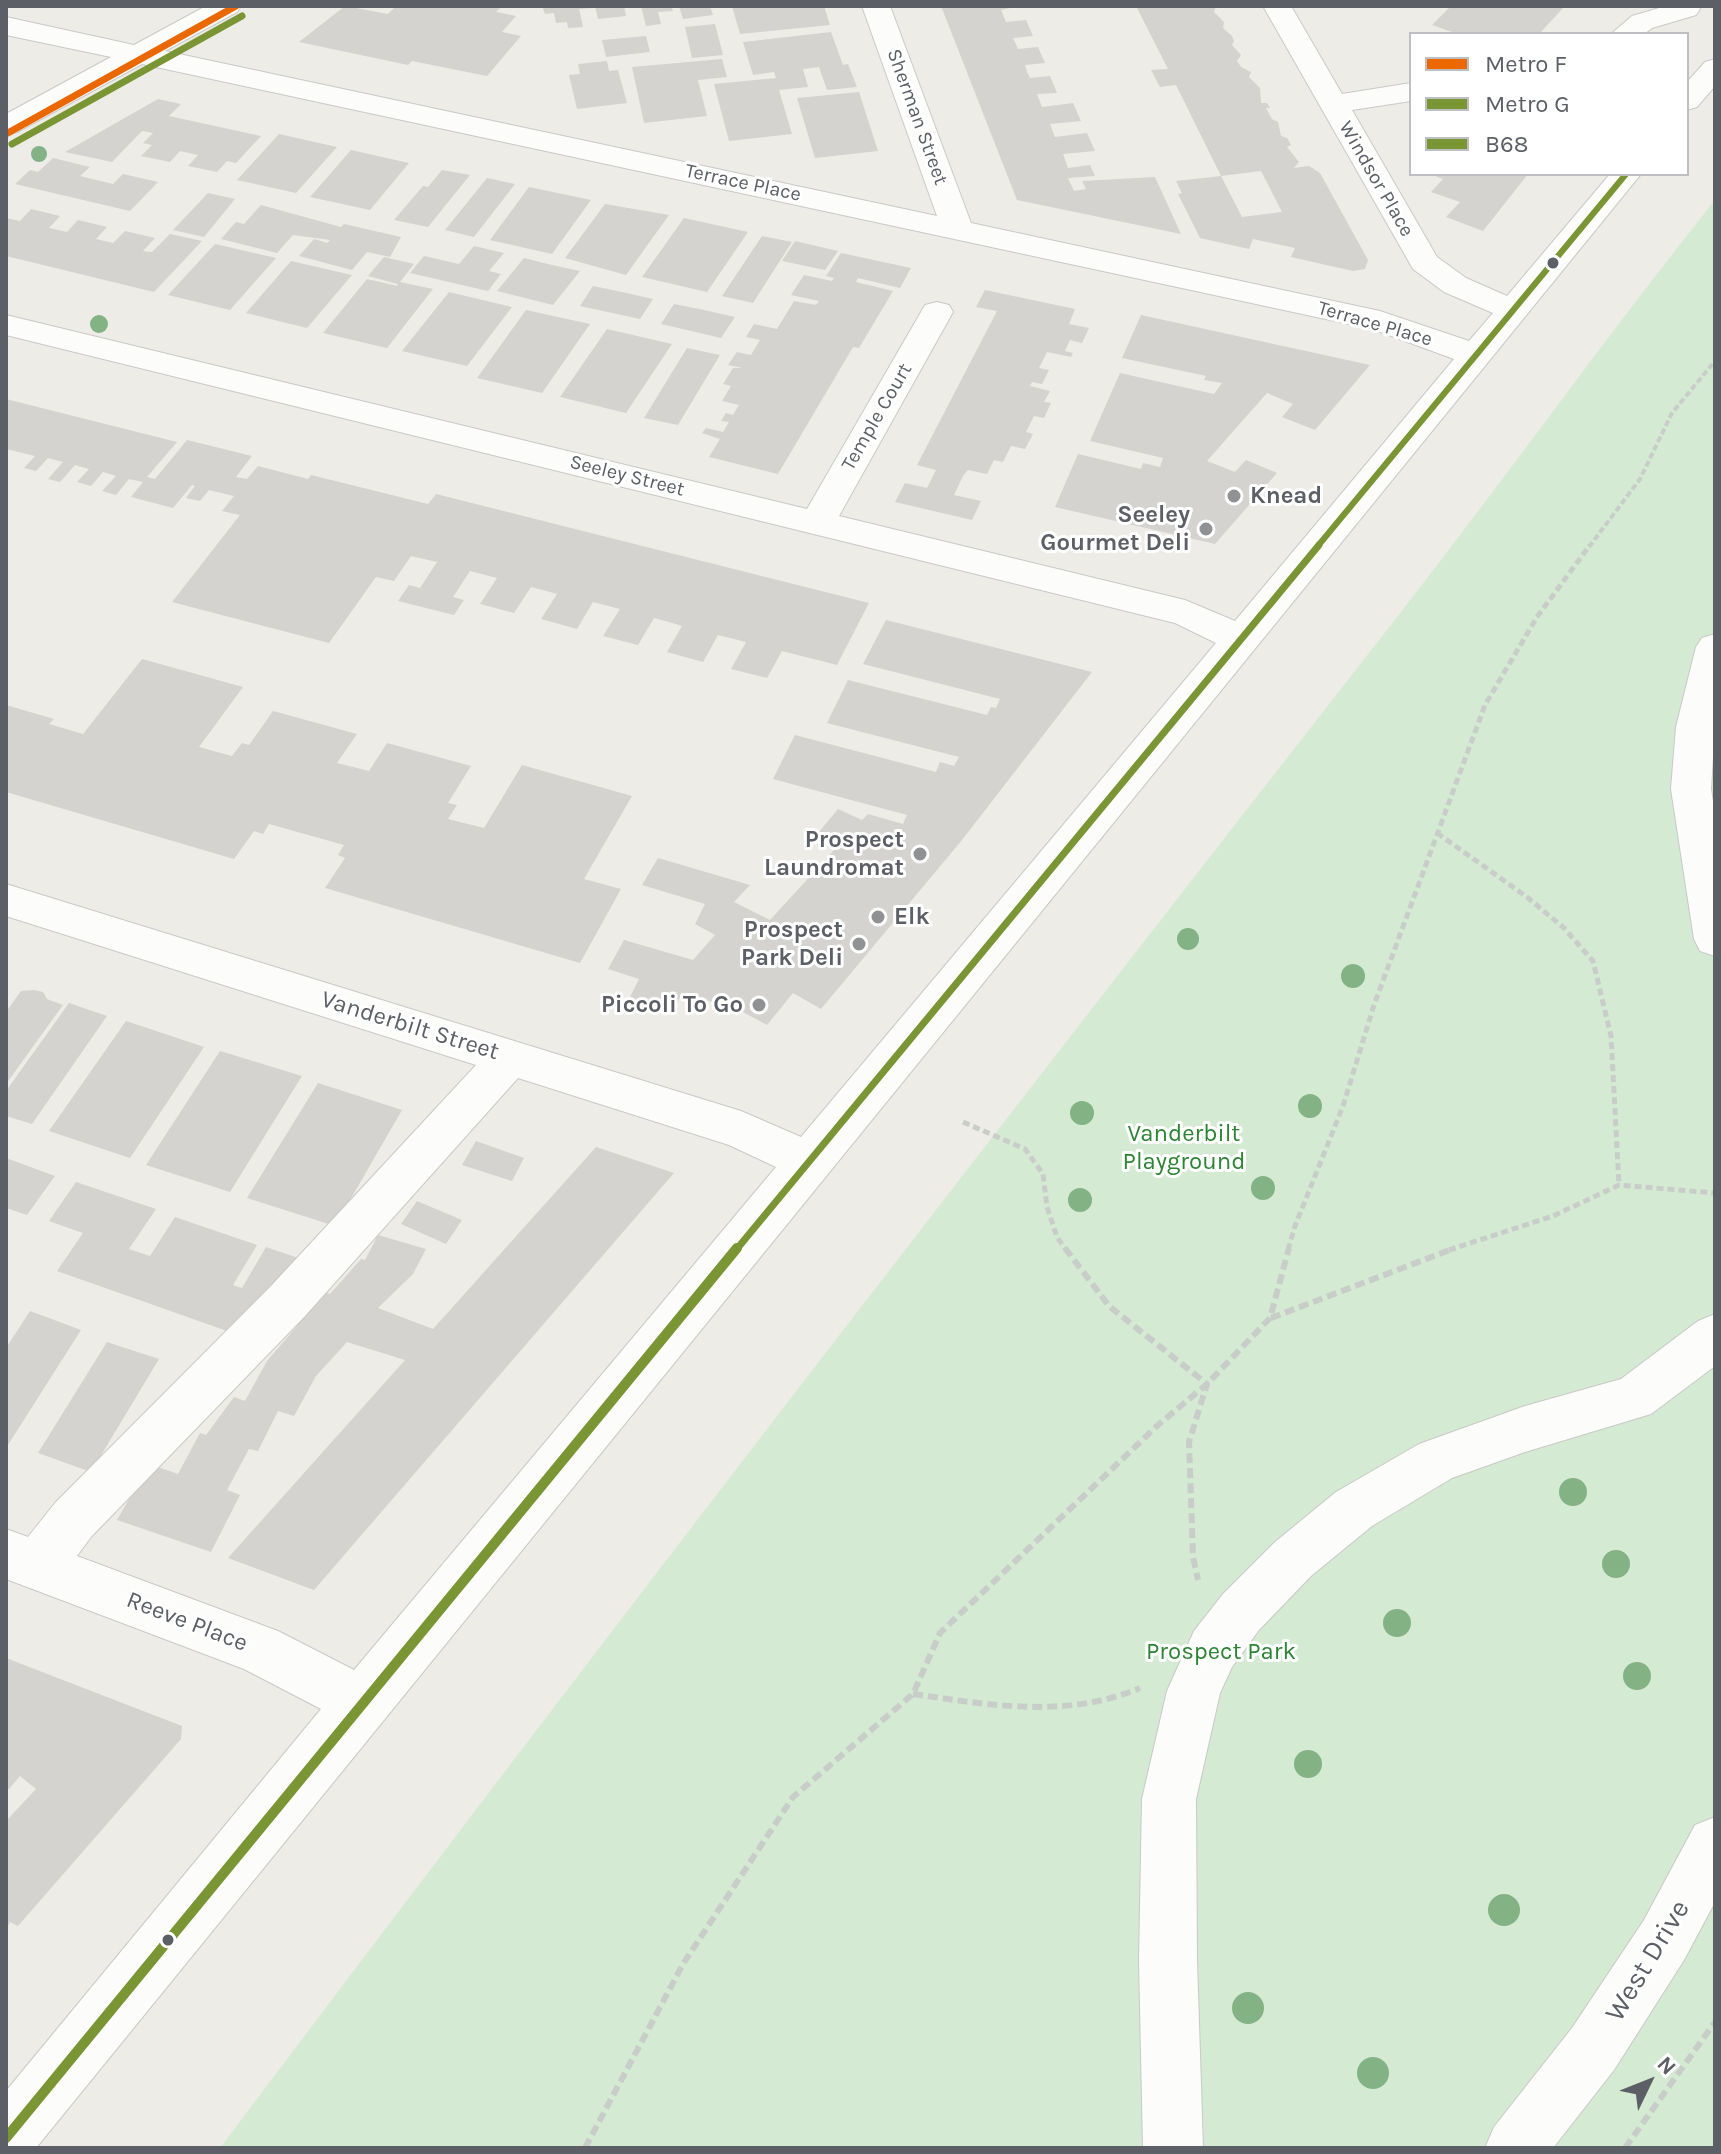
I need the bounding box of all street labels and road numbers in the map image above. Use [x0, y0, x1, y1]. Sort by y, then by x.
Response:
street label: Sherman Street [881, 46, 953, 188]
street label: Windsor Place [1333, 117, 1419, 241]
street label: Terrace Place [683, 159, 803, 207]
street label: Terrace Place [1315, 296, 1435, 352]
street label: Temple Court [837, 359, 917, 475]
street label: Seeley Street [567, 450, 687, 502]
street label: Vanderbilt Street [318, 985, 502, 1067]
street label: Reeve Place [122, 1586, 252, 1658]
street label: West Drive [1599, 1894, 1697, 2028]

